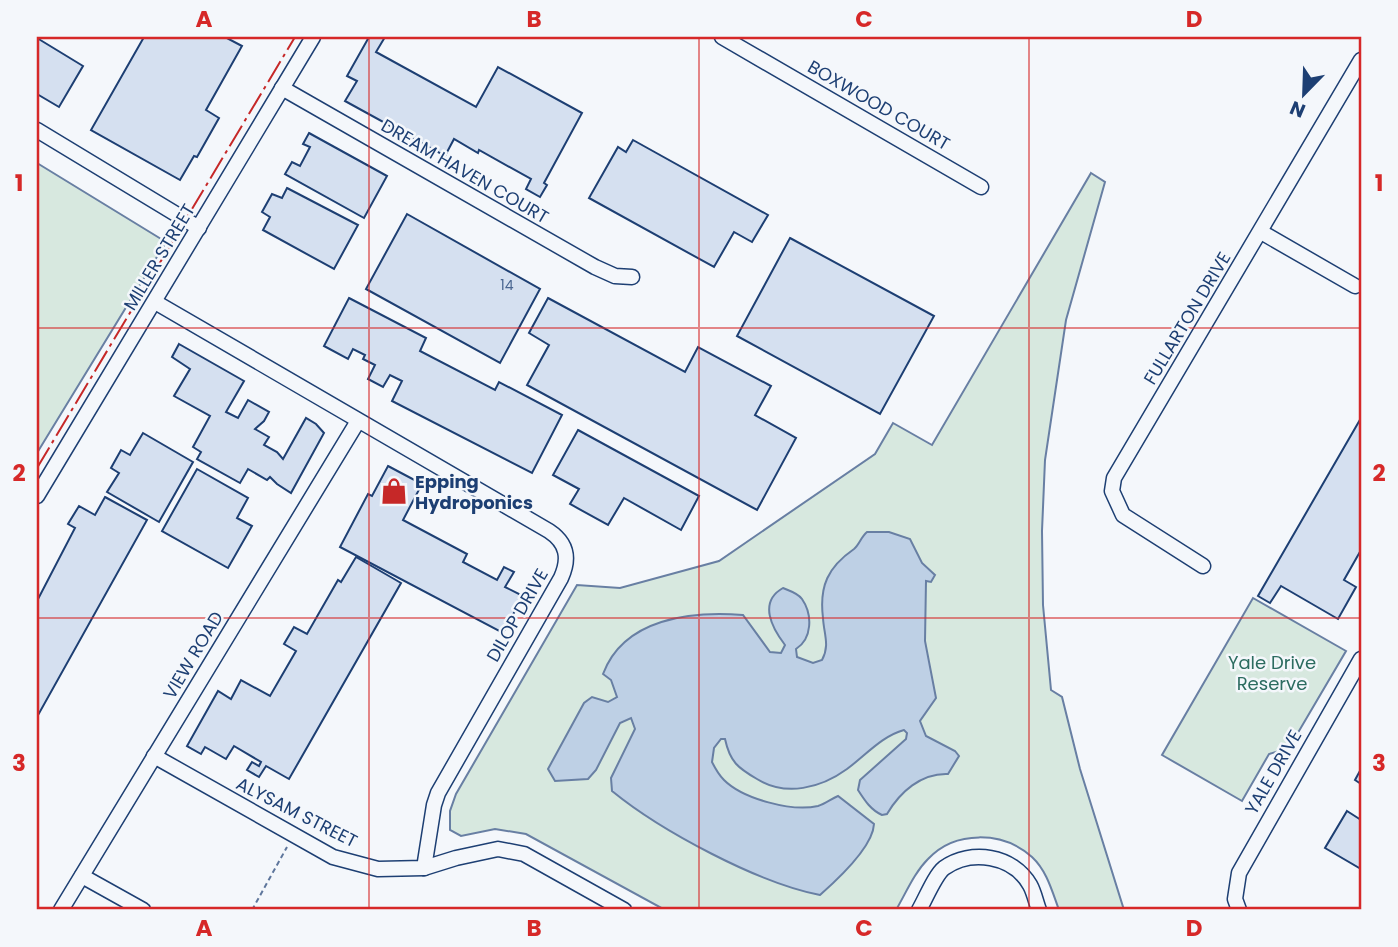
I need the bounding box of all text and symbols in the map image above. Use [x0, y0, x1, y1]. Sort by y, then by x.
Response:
text: A [196, 3, 213, 35]
text: B [526, 3, 542, 35]
text: C [855, 3, 873, 35]
text: D [1186, 3, 1202, 35]
street label: BOXWOOD COURT [803, 54, 955, 156]
north arrow [1268, 60, 1338, 130]
text: N [1286, 94, 1309, 124]
street label: DREAM HAVEN COURT [377, 113, 554, 229]
text: 1 [15, 167, 23, 199]
text: 1 [1375, 167, 1383, 199]
street label: MILLER STREET [117, 199, 201, 315]
street label: FULLARTON DRIVE [1137, 247, 1237, 389]
house number: 14 [500, 275, 514, 295]
text: 2 [12, 457, 26, 489]
text: 2 [1372, 457, 1386, 489]
place label: Epping Hydroponics [415, 469, 533, 515]
shop icon: Epping Hydroponics [379, 476, 409, 506]
street label: DILOP DRIVE [480, 564, 554, 666]
street label: VIEW ROAD [157, 606, 229, 704]
park label: Yale Drive Reserve [1228, 650, 1316, 696]
street label: YALE DRIVE [1239, 725, 1307, 819]
text: 3 [12, 747, 26, 779]
text: 3 [1372, 747, 1386, 779]
street label: ALYSAM STREET [232, 771, 362, 853]
text: A [196, 912, 213, 944]
text: B [526, 912, 542, 944]
text: C [855, 912, 873, 944]
text: D [1186, 912, 1202, 944]

